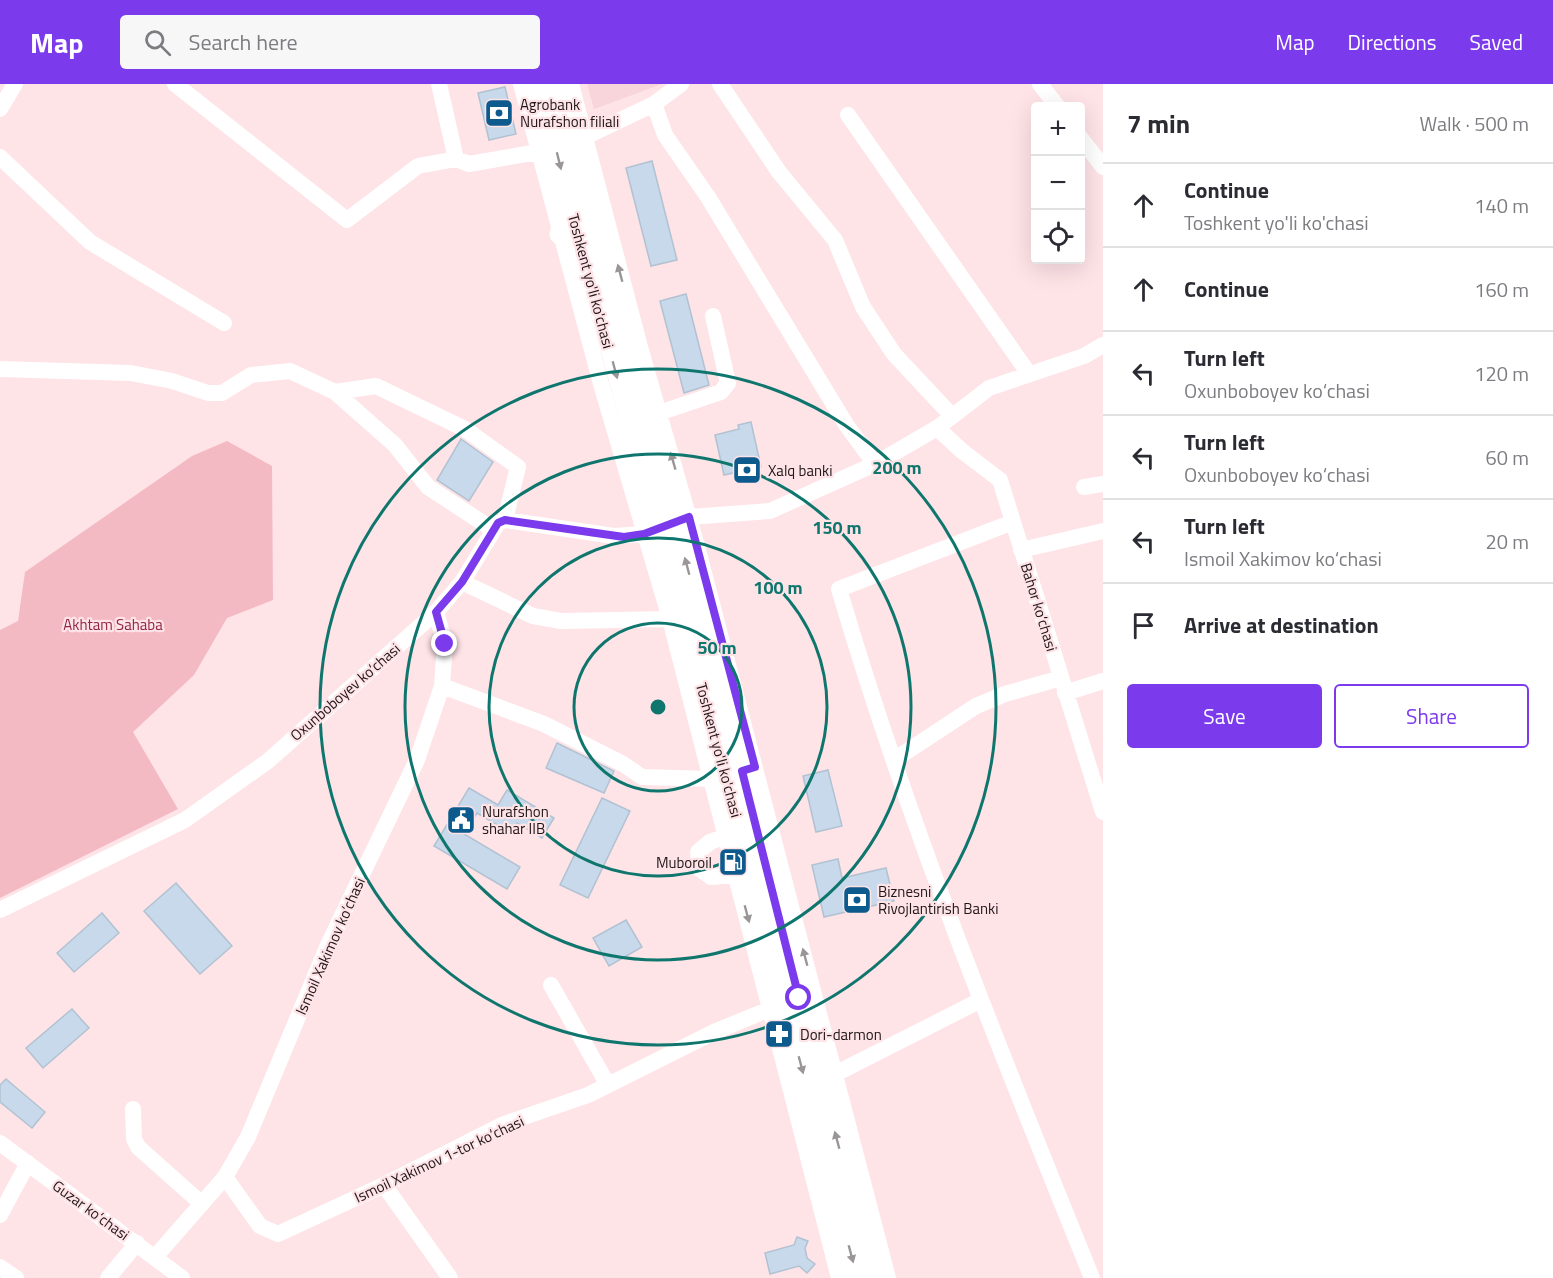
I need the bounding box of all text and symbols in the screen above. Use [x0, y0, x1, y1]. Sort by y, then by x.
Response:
search box [120, 15, 540, 69]
text: Map [30, 21, 84, 64]
text: Search here [189, 25, 298, 59]
icon: search [141, 26, 174, 59]
text: Map [1275, 26, 1315, 58]
text: Directions [1348, 26, 1437, 58]
text: Saved [1470, 26, 1523, 58]
place label: Agrobank Nurafshon filiali [520, 93, 619, 133]
bank icon: Agrobank Nurafshon filiali [483, 97, 515, 129]
map controls [1031, 102, 1085, 264]
button: + [1031, 102, 1085, 156]
text: 7 min [1127, 104, 1190, 143]
text: Walk · 500 m [1420, 108, 1529, 139]
one-way arrow [555, 152, 564, 170]
button: − [1031, 156, 1085, 210]
text: Continue [1184, 173, 1269, 207]
icon: ahead [1127, 189, 1160, 222]
text: 140 m [1474, 190, 1529, 221]
text: Toshkent yo'li ko'chasi [1184, 207, 1369, 238]
button: locate [1031, 210, 1085, 264]
street label: Toshkent yo'li ko'chasi [562, 211, 620, 351]
one-way arrow [615, 264, 624, 282]
text: Continue [1184, 272, 1269, 306]
icon: ahead [1127, 273, 1160, 306]
text: 160 m [1474, 274, 1529, 305]
text: Turn left [1184, 341, 1265, 375]
icon: left [1127, 357, 1160, 390]
text: 120 m [1474, 358, 1529, 389]
one-way arrow [610, 361, 620, 379]
text: Oxunboboyev ko‘chasi [1184, 375, 1370, 406]
text: Turn left [1184, 425, 1265, 459]
icon: left [1127, 441, 1160, 474]
text: 60 m [1485, 442, 1529, 473]
one-way arrow [668, 452, 677, 470]
bank icon: Xalq banki [731, 454, 763, 486]
text: 200 m [872, 454, 922, 481]
place label: Xalq banki [768, 459, 832, 482]
text: Oxunboboyev ko‘chasi [1184, 459, 1370, 490]
text: Turn left [1184, 509, 1265, 543]
text: 150 m [812, 514, 862, 541]
icon: left [1127, 525, 1160, 558]
text: 20 m [1485, 526, 1529, 557]
text: Ismoil Xakimov ko‘chasi [1184, 543, 1382, 574]
one-way arrow [681, 557, 691, 575]
street label: Bahor ko‘chasi [1015, 560, 1063, 654]
text: 100 m [753, 574, 803, 601]
text: Arrive at destination [1184, 608, 1379, 642]
icon: arrive [1127, 609, 1160, 642]
park label: Akhtam Sahaba [63, 613, 163, 636]
route end [431, 630, 457, 656]
text: 50 m [697, 634, 737, 661]
street label: Oxunboboyev ko‘chasi [285, 638, 405, 746]
street label: Toshkent yo'li ko'chasi [690, 680, 748, 820]
button: Save [1127, 684, 1322, 748]
button: Share [1334, 684, 1529, 748]
centre of rings [648, 697, 668, 717]
place label: Nurafshon shahar IIB [482, 800, 549, 840]
public building icon: Nurafshon shahar IIB [445, 804, 477, 836]
fuel station icon: Muboroil [717, 846, 749, 878]
place label: Muboroil [656, 851, 712, 874]
street label: Ismoil Xakimov ko‘chasi [289, 873, 371, 1019]
place label: Biznesni Rivojlantirish Banki [878, 880, 998, 920]
bank icon: Biznesni Rivojlantirish Banki [841, 884, 873, 916]
one-way arrow [743, 906, 752, 924]
one-way arrow [800, 948, 810, 966]
route start [785, 984, 811, 1010]
pharmacy icon: Dori-darmon [763, 1018, 795, 1050]
place label: Dori-darmon [800, 1023, 882, 1046]
one-way arrow [797, 1056, 807, 1074]
street label: Ismoil Xakimov 1-tor ko‘chasi [350, 1110, 528, 1208]
one-way arrow [832, 1131, 842, 1149]
street label: Guzar ko‘chasi [48, 1174, 134, 1246]
one-way arrow [846, 1244, 856, 1263]

